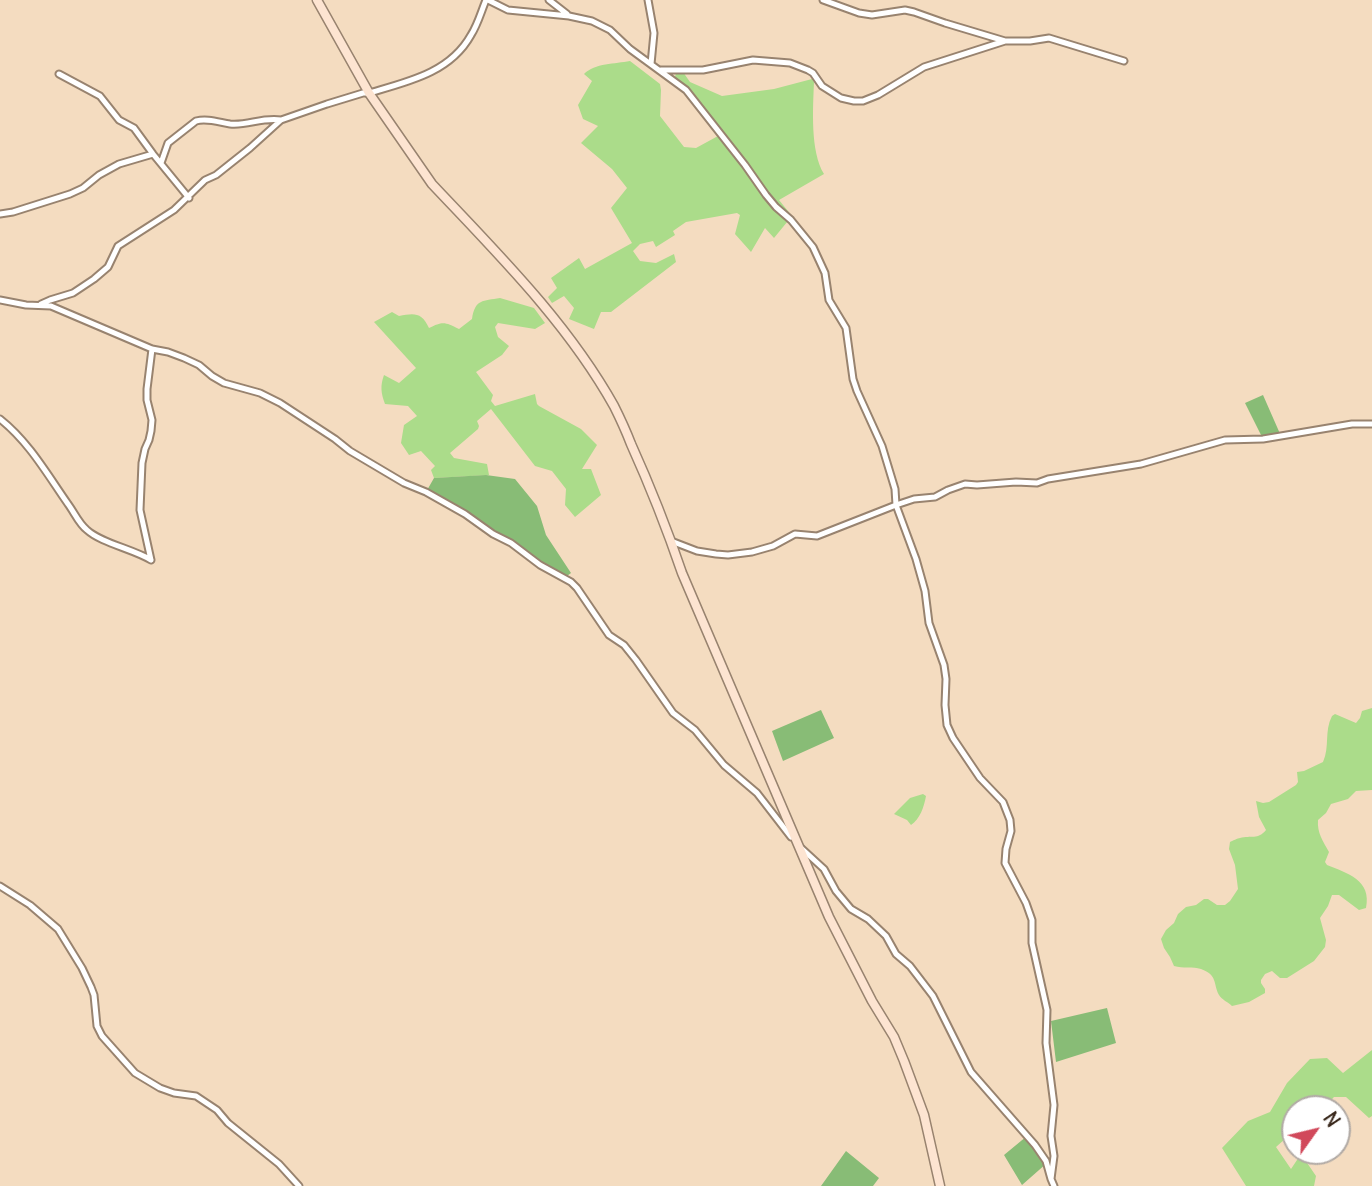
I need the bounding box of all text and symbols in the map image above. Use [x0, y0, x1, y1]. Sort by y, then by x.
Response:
north arrow [1281, 1095, 1351, 1165]
text: N [1318, 1107, 1345, 1132]

